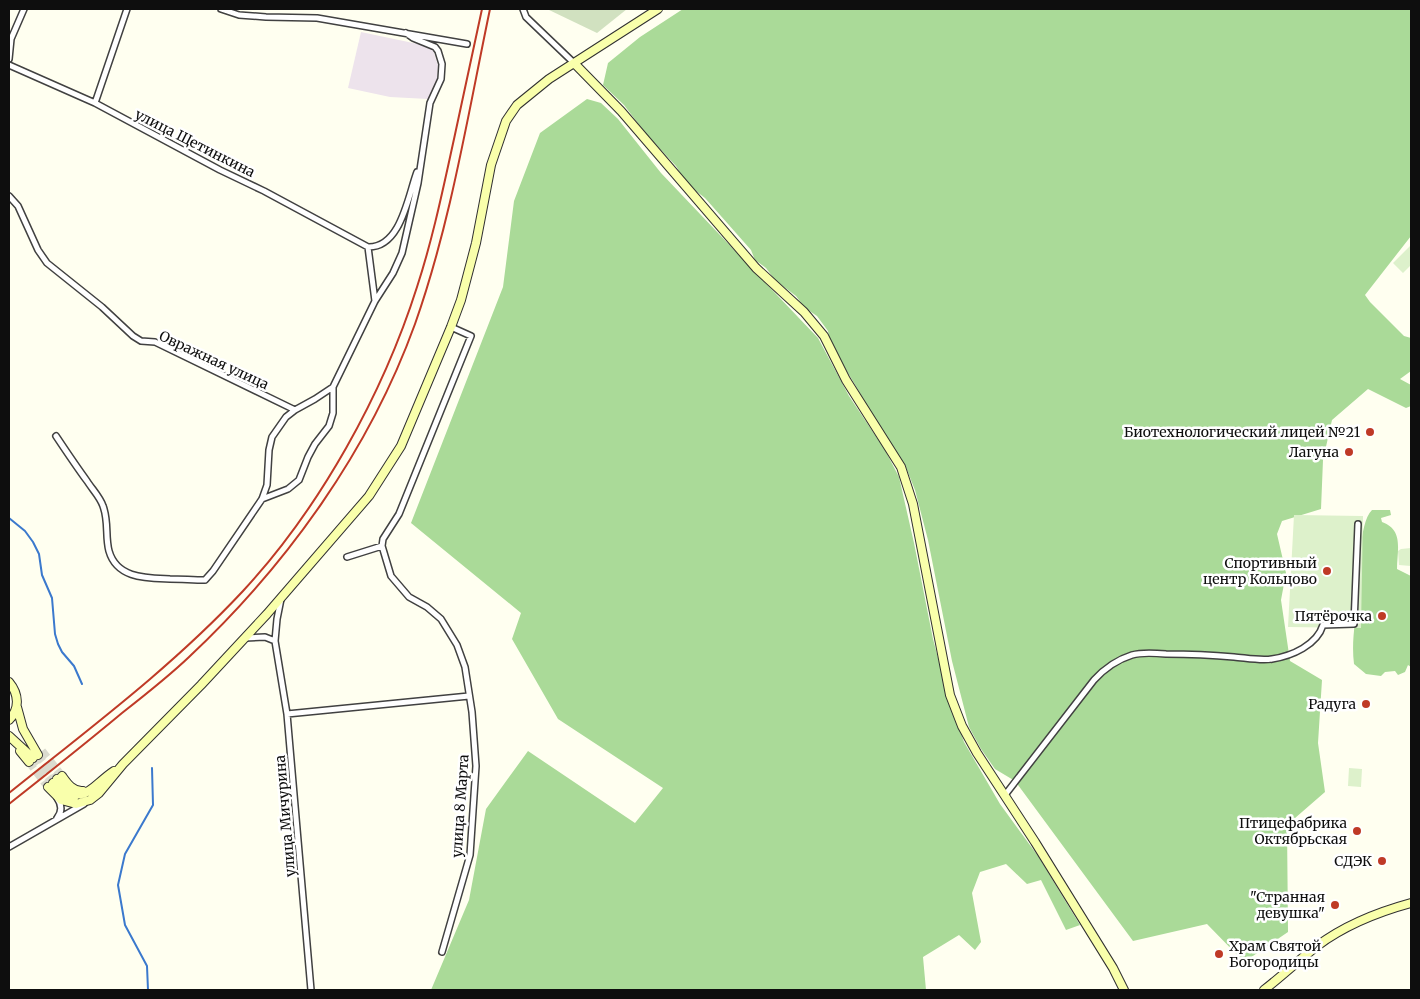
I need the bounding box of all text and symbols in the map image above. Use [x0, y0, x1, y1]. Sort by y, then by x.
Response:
street label: улица Щетинкина [132, 105, 258, 181]
street label: Овражная улица [156, 327, 272, 394]
place label: Биотехнологический лицей №21 [1124, 423, 1360, 441]
marker: Биотехнологический лицей №21 [1364, 426, 1376, 438]
place label: Лагуна [1289, 443, 1339, 461]
marker: Лагуна [1343, 446, 1355, 458]
place label: Спортивный центр Кольцово [1203, 554, 1317, 588]
marker: Спортивный центр Кольцово [1321, 565, 1333, 577]
place label: Пятёрочка [1295, 607, 1372, 625]
marker: Пятёрочка [1376, 610, 1388, 622]
place label: Радуга [1308, 695, 1356, 713]
marker: Радуга [1360, 698, 1372, 710]
street label: улица 8 Марта [447, 753, 473, 858]
street label: улица Мичурина [271, 754, 299, 878]
place label: Птицефабрика Октябрьская [1239, 814, 1347, 848]
marker: Птицефабрика Октябрьская [1351, 825, 1363, 837]
place label: СДЭК [1334, 852, 1372, 870]
marker: СДЭК [1376, 855, 1388, 867]
place label: "Странная девушка" [1250, 888, 1325, 922]
marker: "Странная девушка" [1329, 899, 1341, 911]
place label: Храм Святой Богородицы [1229, 937, 1322, 971]
marker: Храм Святой Богородицы [1213, 948, 1225, 960]

